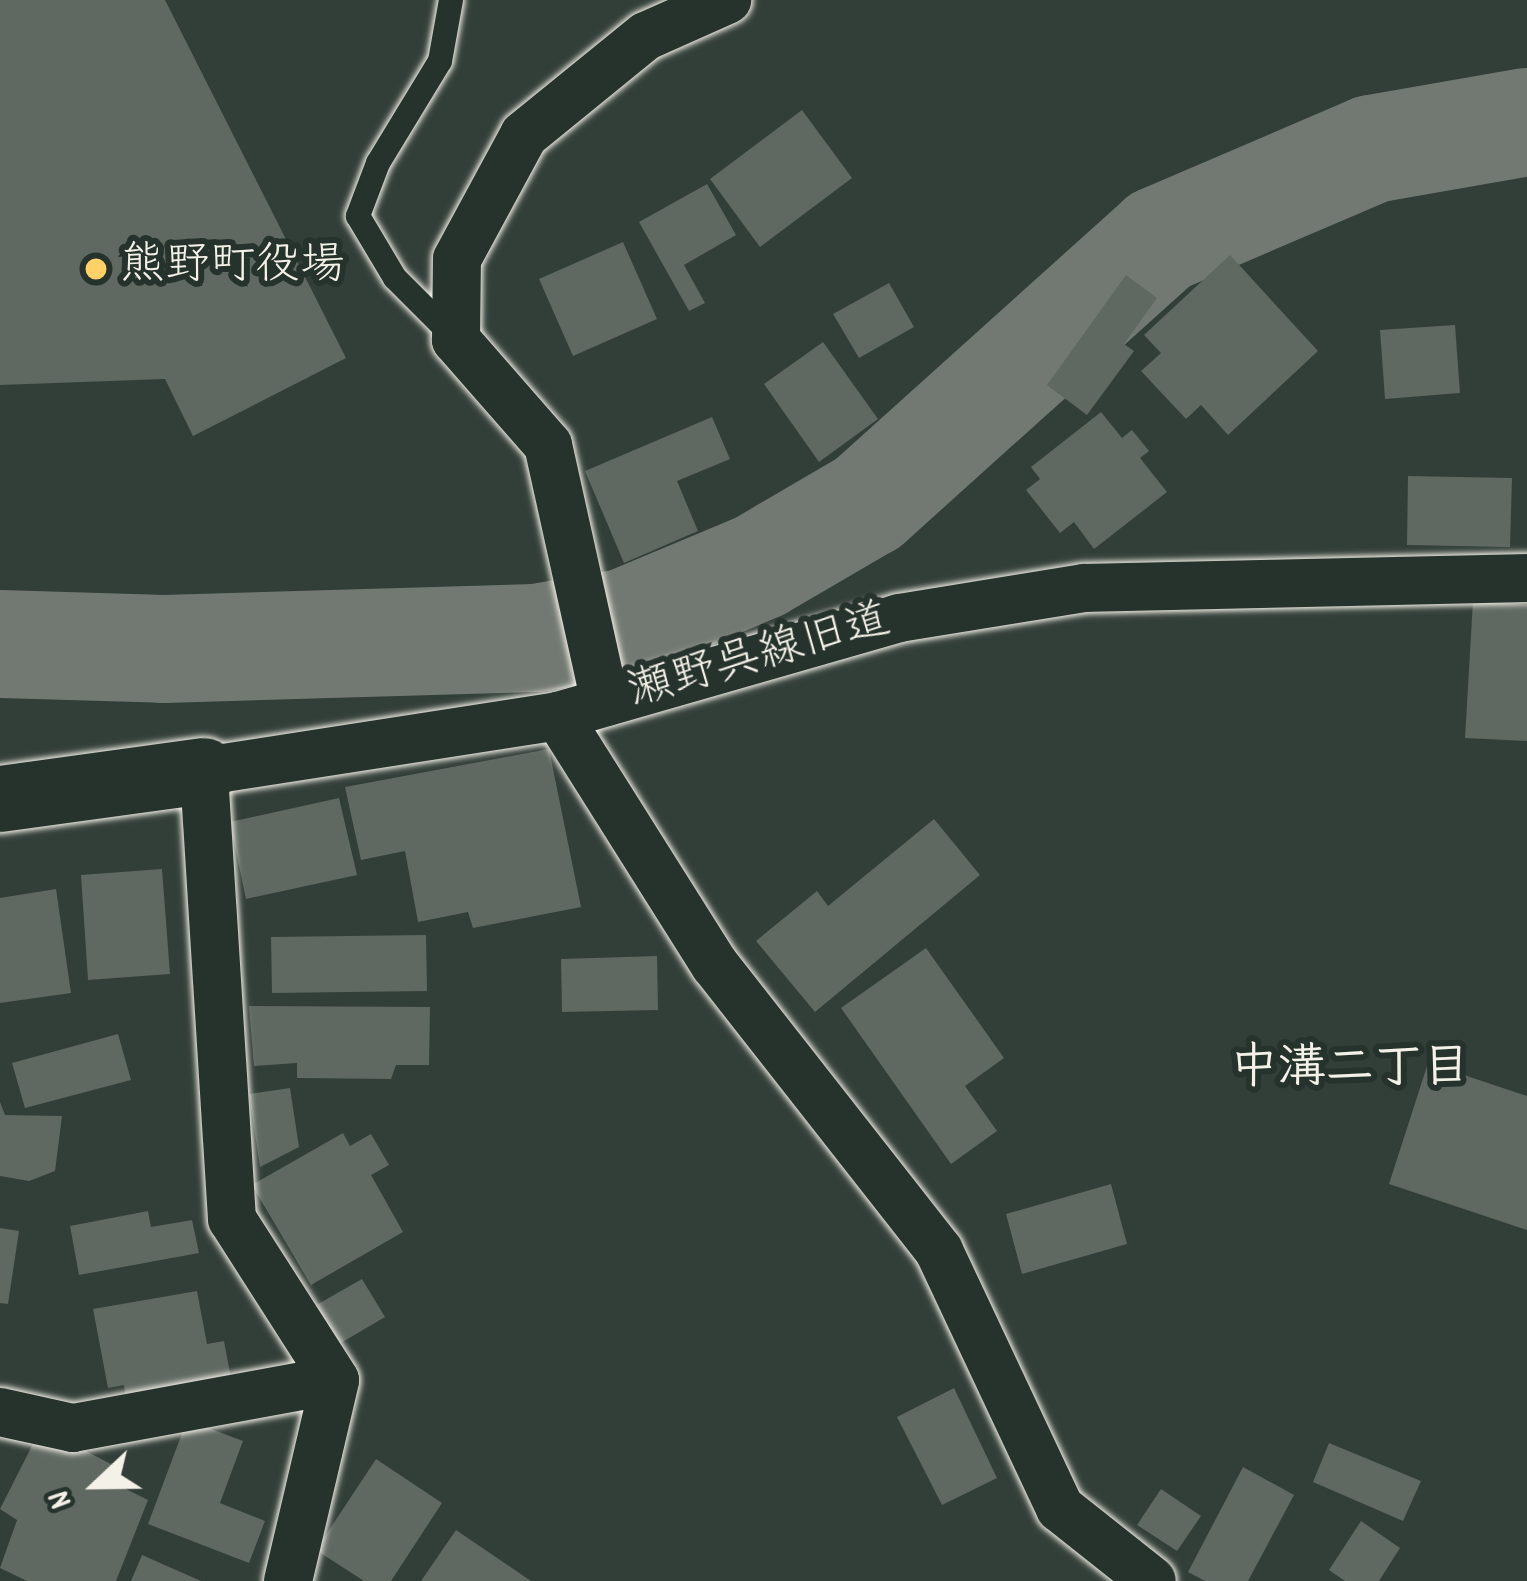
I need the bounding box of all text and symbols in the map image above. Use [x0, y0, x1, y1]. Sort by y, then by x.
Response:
place label: 熊野町役場 [120, 242, 345, 296]
marker: 熊野町役場 [83, 256, 109, 282]
street label: 瀬野呉線旧道 [623, 596, 897, 722]
district label: 中溝二丁目 [1230, 1043, 1470, 1101]
north arrow [36, 1425, 156, 1545]
text: N [37, 1482, 87, 1515]

